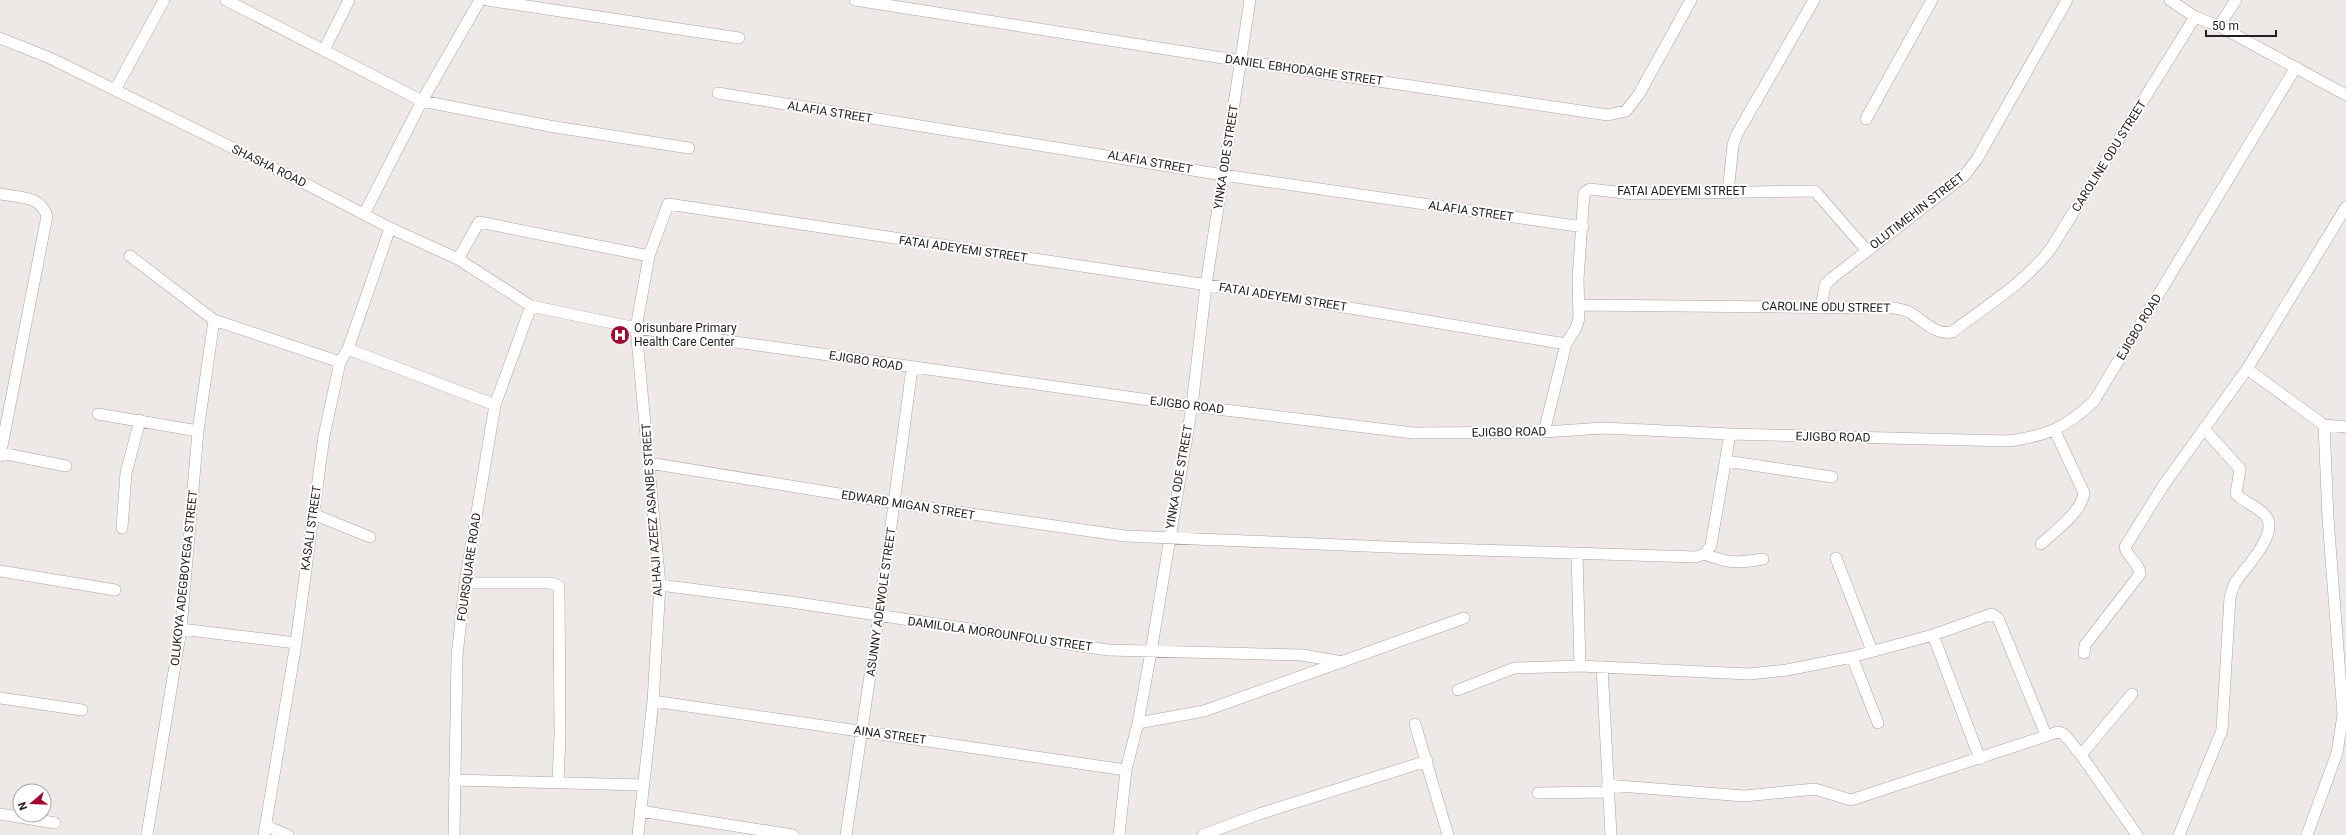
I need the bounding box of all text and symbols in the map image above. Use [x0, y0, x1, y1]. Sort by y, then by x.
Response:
scale bar [2206, 12, 2276, 38]
text: 50 m [2212, 19, 2239, 33]
street label: DANIEL EBHODAGHE STREET [1224, 52, 1384, 88]
street label: ALAFIA STREET [787, 98, 873, 126]
street label: CAROLINE ODU STREET [2069, 98, 2149, 214]
street label: YINKA ODE STREET [1211, 104, 1241, 210]
street label: SHASHA ROAD [229, 142, 309, 190]
street label: ALAFIA STREET [1107, 148, 1193, 176]
street label: OLUTIMEHIN STREET [1867, 170, 1967, 252]
street label: FATAI ADEYEMI STREET [1617, 184, 1747, 198]
street label: ALAFIA STREET [1428, 198, 1514, 224]
street label: FATAI ADEYEMI STREET [898, 233, 1028, 265]
street label: FATAI ADEYEMI STREET [1218, 280, 1348, 314]
street label: EJIGBO ROAD [2114, 291, 2164, 363]
street label: CAROLINE ODU STREET [1761, 299, 1891, 315]
place label: Orisunbare Primary Health Care Center [634, 321, 737, 349]
hospital icon: Orisunbare Primary Health Care Center [609, 324, 631, 346]
street label: EJIGBO ROAD [828, 348, 904, 374]
street label: EJIGBO ROAD [1149, 393, 1225, 417]
street label: ALHAJI AZEEZ ASANBE STREET [639, 423, 665, 597]
street label: YINKA ODE STREET [1163, 424, 1195, 530]
street label: EJIGBO ROAD [1471, 424, 1547, 440]
street label: EJIGBO ROAD [1795, 429, 1871, 445]
street label: KASALI STREET [298, 485, 324, 571]
street label: EDWARD MIGAN STREET [840, 488, 976, 522]
street label: OLUKOYA ADEGBOYEGA STREET [168, 489, 200, 667]
street label: FOURSQUARE ROAD [454, 512, 484, 622]
street label: ASUNNY ADEWOLE STREET [864, 527, 898, 677]
street label: DAMILOLA MOROUNFOLU STREET [907, 614, 1093, 654]
street label: AINA STREET [853, 723, 927, 747]
north arrow [12, 783, 52, 823]
text: N [16, 800, 30, 812]

